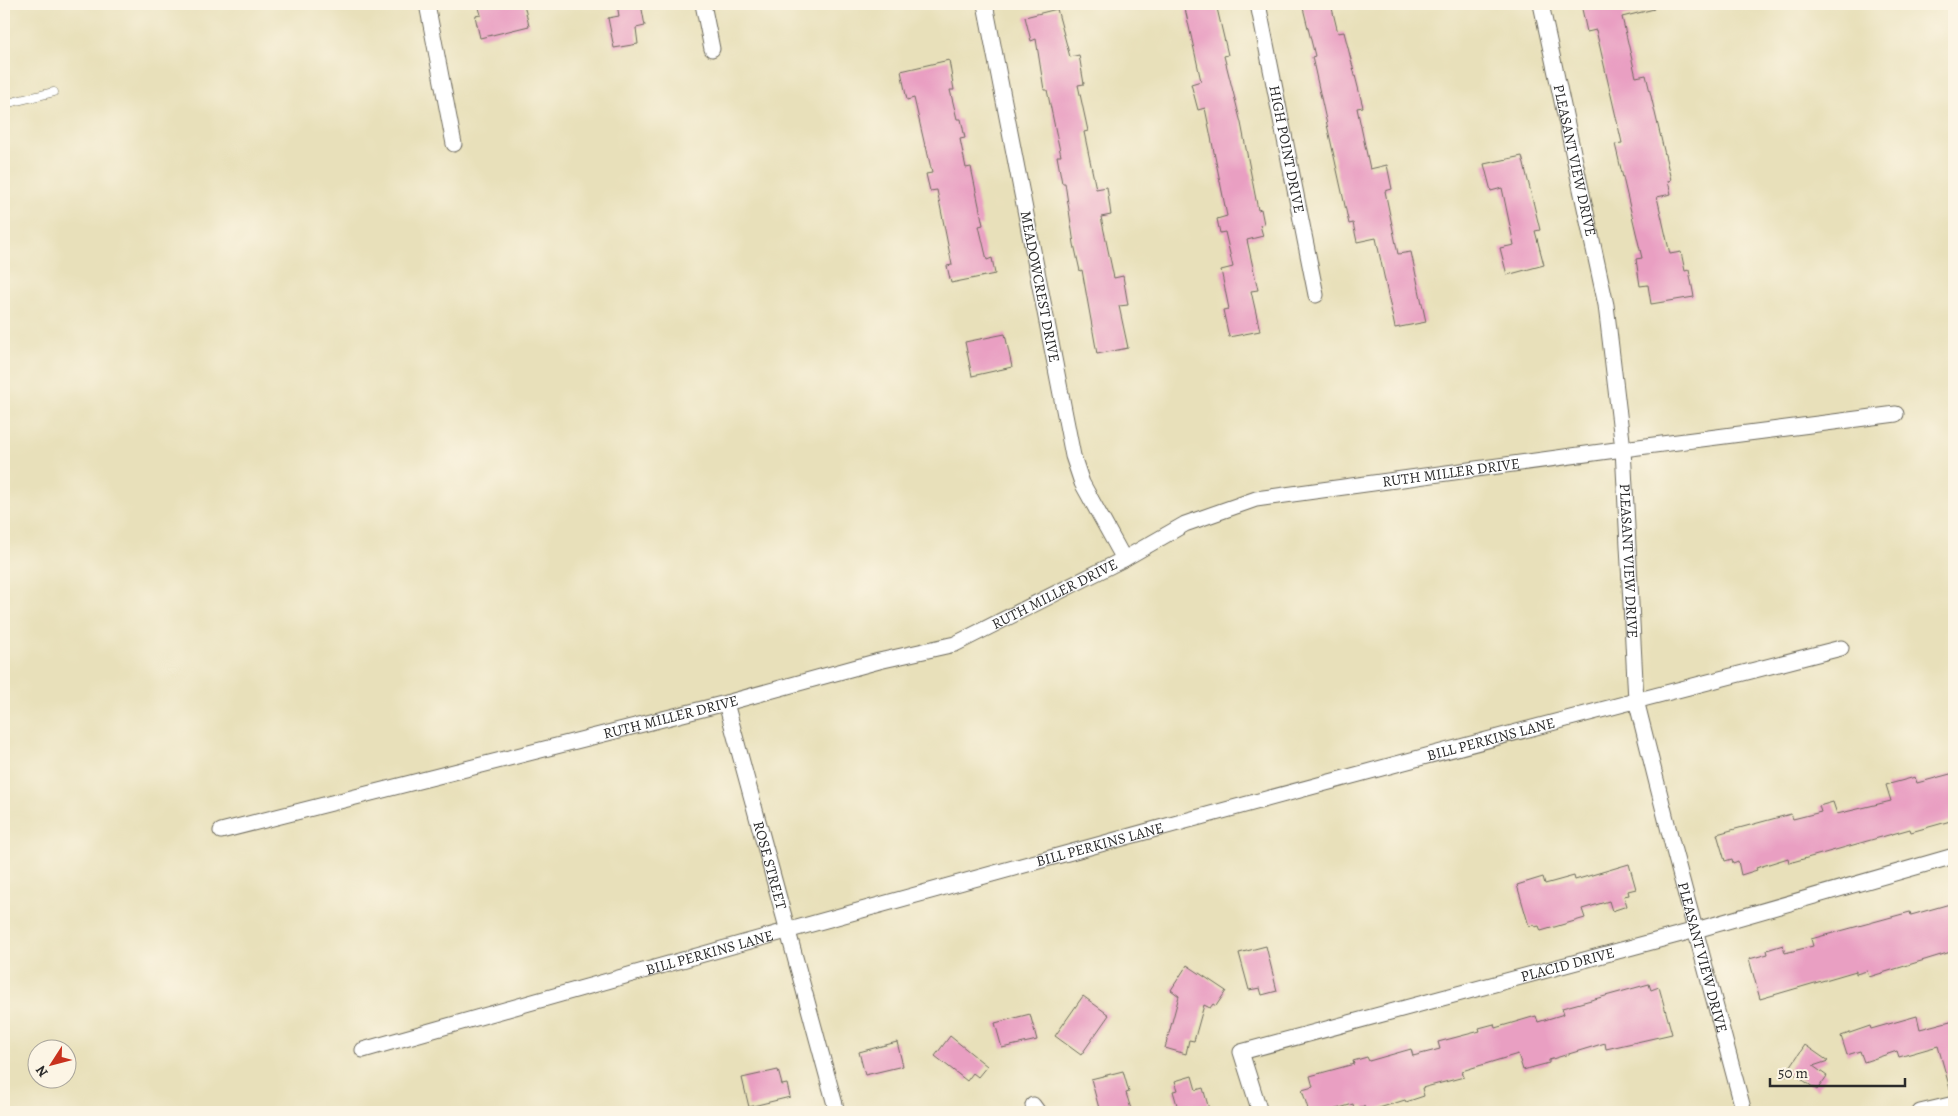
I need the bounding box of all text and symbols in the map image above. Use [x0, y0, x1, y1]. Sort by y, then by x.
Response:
street label: PLEASANT VIEW DRIVE [1549, 82, 1601, 238]
street label: HIGH POINT DRIVE [1264, 83, 1309, 215]
street label: MEADOWCREST DRIVE [1015, 209, 1065, 364]
street label: RUTH MILLER DRIVE [1381, 453, 1521, 492]
street label: PLEASANT VIEW DRIVE [1615, 483, 1643, 639]
street label: RUTH MILLER DRIVE [988, 554, 1121, 634]
street label: RUTH MILLER DRIVE [601, 690, 741, 744]
street label: BILL PERKINS LANE [1425, 713, 1557, 766]
street label: BILL PERKINS LANE [1034, 817, 1166, 871]
street label: ROSE STREET [748, 819, 792, 912]
street label: PLEASANT VIEW DRIVE [1673, 880, 1732, 1035]
street label: BILL PERKINS LANE [643, 925, 776, 980]
street label: PLACID DRIVE [1518, 942, 1617, 987]
north arrow [28, 1038, 78, 1088]
scale bar [1770, 1056, 1906, 1088]
text: N [31, 1062, 53, 1081]
text: 50 m [1778, 1063, 1808, 1083]

